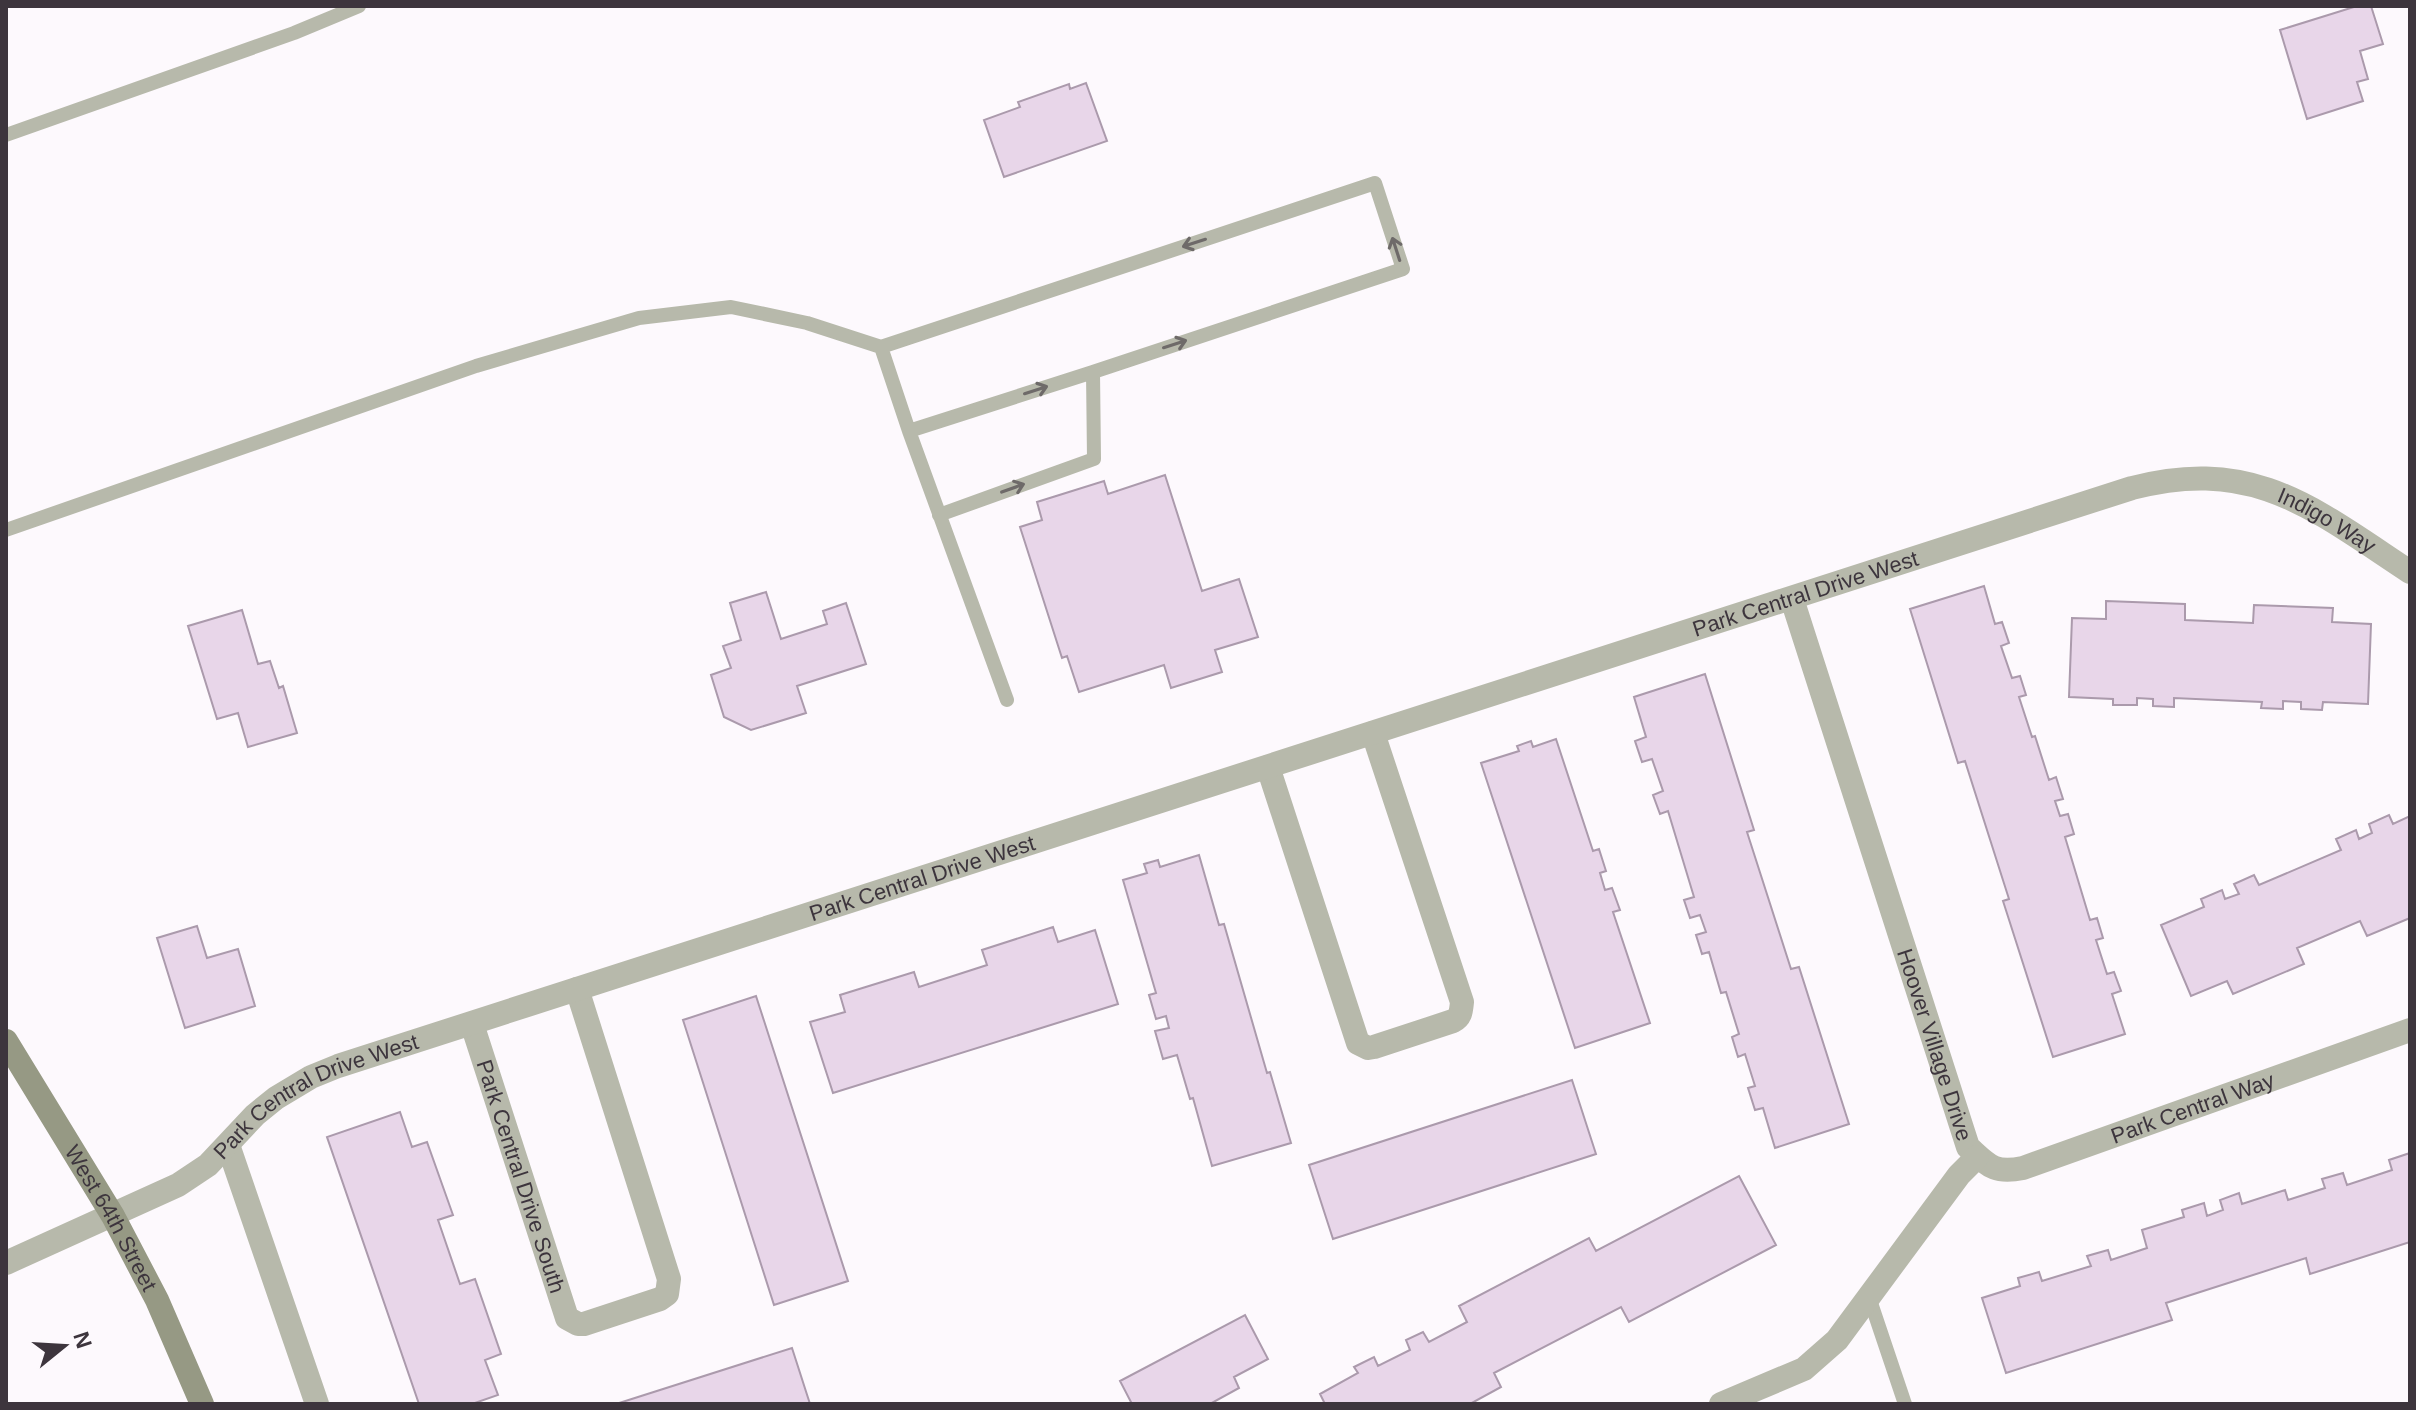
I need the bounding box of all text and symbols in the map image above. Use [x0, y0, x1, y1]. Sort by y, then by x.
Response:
one-way arrow [1182, 237, 1207, 251]
one-way arrow [1388, 237, 1403, 262]
one-way arrow [1162, 336, 1187, 351]
one-way arrow [1023, 382, 1049, 397]
one-way arrow [1000, 480, 1025, 495]
street label: Indigo Way [2274, 482, 2381, 558]
street label: Park Central Drive West [1689, 545, 1921, 641]
street label: Park Central Drive West [806, 830, 1038, 926]
street label: Hoover Village Drive [1893, 945, 1978, 1144]
street label: Park Central Drive West [208, 1029, 421, 1164]
street label: Park Central Drive South [472, 1057, 571, 1296]
street label: Park Central Way [2107, 1067, 2277, 1148]
street label: West 64th Street [60, 1140, 162, 1295]
north arrow [24, 1306, 104, 1386]
text: N [68, 1329, 97, 1351]

